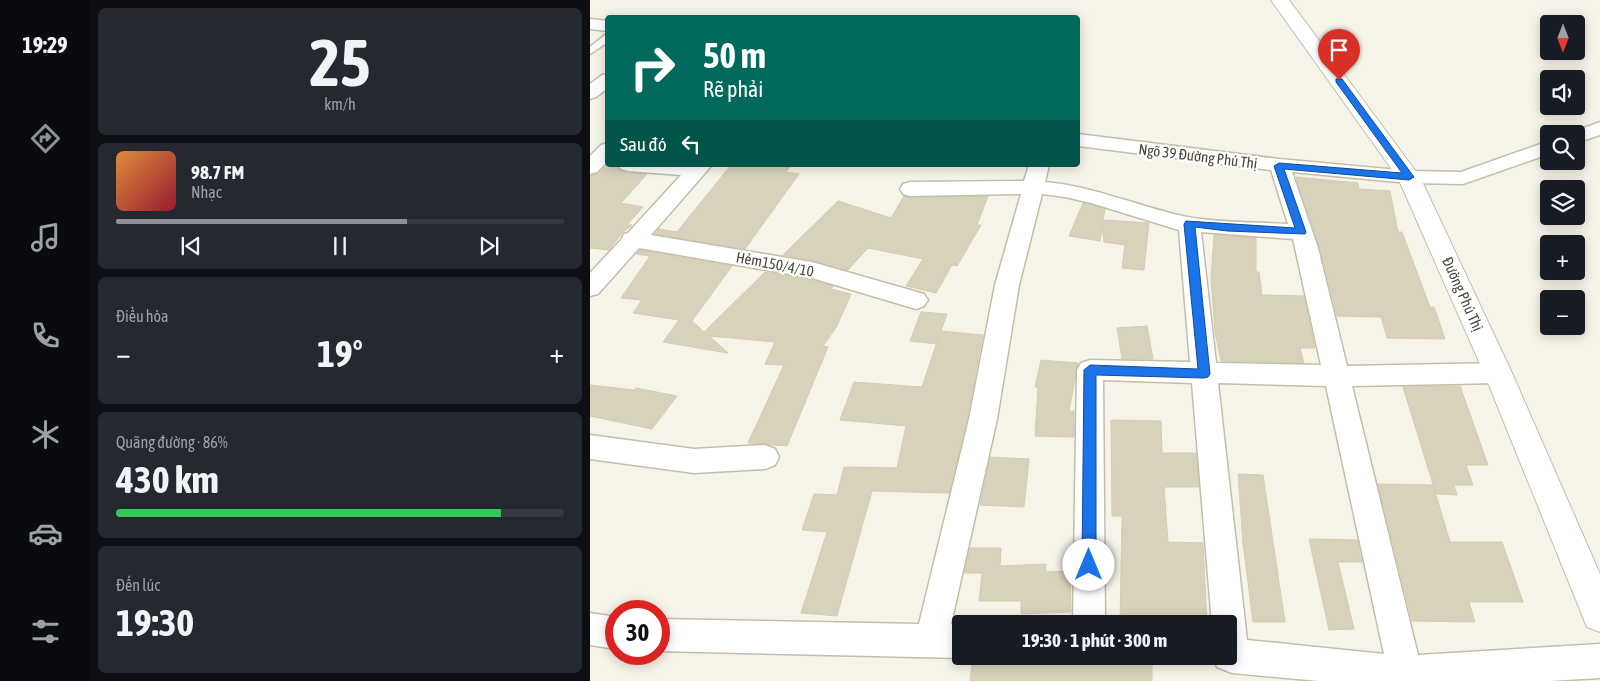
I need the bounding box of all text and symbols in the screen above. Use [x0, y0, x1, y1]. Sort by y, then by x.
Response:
north arrow [1540, 15, 1585, 60]
map controls [1540, 15, 1585, 335]
text: 25 [309, 25, 371, 100]
pin [1318, 29, 1360, 80]
text: 19:29 [22, 32, 68, 58]
icon: right [620, 35, 685, 100]
text: 50 m [703, 35, 766, 75]
icon: arrive [1325, 36, 1353, 64]
button: sound [1540, 70, 1585, 115]
text: Rẽ phải [703, 76, 763, 102]
text: km/h [324, 95, 356, 113]
icon: directions [28, 121, 63, 156]
button: search [1540, 125, 1585, 170]
icon: left [677, 130, 705, 158]
text: Sau đó [620, 133, 667, 155]
street label: Ngõ 39 Đường Phú Thị [1138, 140, 1258, 172]
text: 98.7 FM [191, 161, 244, 183]
button: layers [1540, 180, 1585, 225]
text: Nhạc [191, 183, 222, 201]
icon: music [28, 220, 63, 255]
icon: previous [177, 232, 205, 260]
icon: pause [326, 232, 354, 260]
icon: next [475, 232, 503, 260]
button: + [1540, 235, 1585, 280]
street label: Hẻm150/4/10 [735, 248, 815, 280]
street label: Đường Phú Thị [1439, 254, 1487, 334]
button: − [1540, 290, 1585, 335]
text: Điều hòa [116, 307, 169, 325]
icon: phone [28, 318, 63, 353]
text: 19° [317, 332, 363, 375]
text: − [116, 337, 131, 369]
text: + [549, 337, 564, 369]
icon: climate [28, 417, 63, 452]
text: Quãng đường · 86% [116, 433, 228, 451]
text: 430 km [116, 458, 219, 501]
icon: car [28, 516, 63, 551]
position arrow [1062, 538, 1114, 590]
text: Đến lúc [116, 576, 160, 594]
speed limit sign: 30 [605, 600, 670, 665]
text: 19:30 [116, 601, 194, 644]
icon: filters [28, 614, 63, 649]
text: 19:30 · 1 phút · 300 m [1022, 629, 1167, 651]

